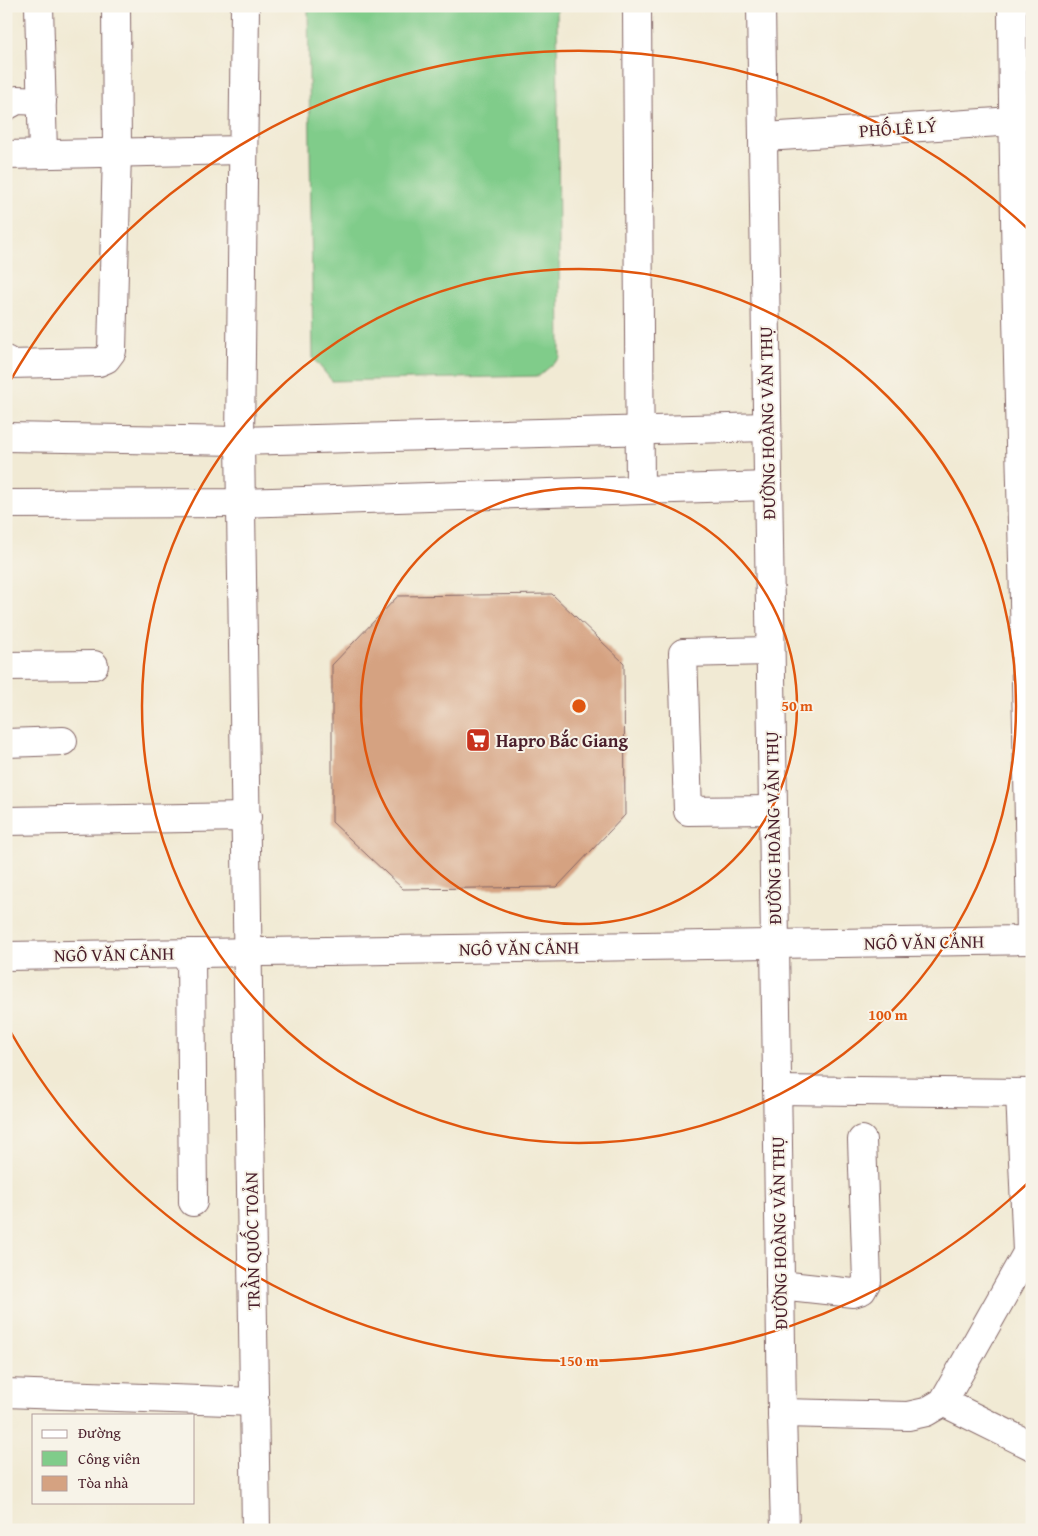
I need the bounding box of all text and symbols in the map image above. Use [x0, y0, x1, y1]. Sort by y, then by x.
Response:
street label: PHỐ LÊ LÝ [858, 111, 938, 144]
street label: ĐƯỜNG HOÀNG VĂN THỤ [752, 326, 782, 520]
text: 50 m [781, 695, 813, 716]
centre of rings [570, 697, 588, 715]
supermarket icon: Hapro Bắc Giang [465, 727, 491, 753]
place label: Hapro Bắc Giang [496, 727, 628, 754]
street label: ĐƯỜNG HOÀNG VĂN THỤ [758, 731, 788, 925]
street label: NGÔ VĂN CẢNH [864, 927, 984, 957]
street label: NGÔ VĂN CẢNH [459, 933, 579, 963]
street label: NGÔ VĂN CẢNH [54, 939, 174, 969]
text: 100 m [868, 1004, 908, 1025]
street label: ĐƯỜNG HOÀNG VĂN THỤ [764, 1136, 794, 1330]
street label: TRẦN QUỐC TOẢN [236, 1171, 267, 1310]
text: 150 m [559, 1350, 599, 1371]
legend [32, 1414, 195, 1504]
text: Đường [78, 1422, 121, 1443]
text: Công viên [78, 1448, 141, 1469]
text: Tòa nhà [78, 1472, 128, 1493]

